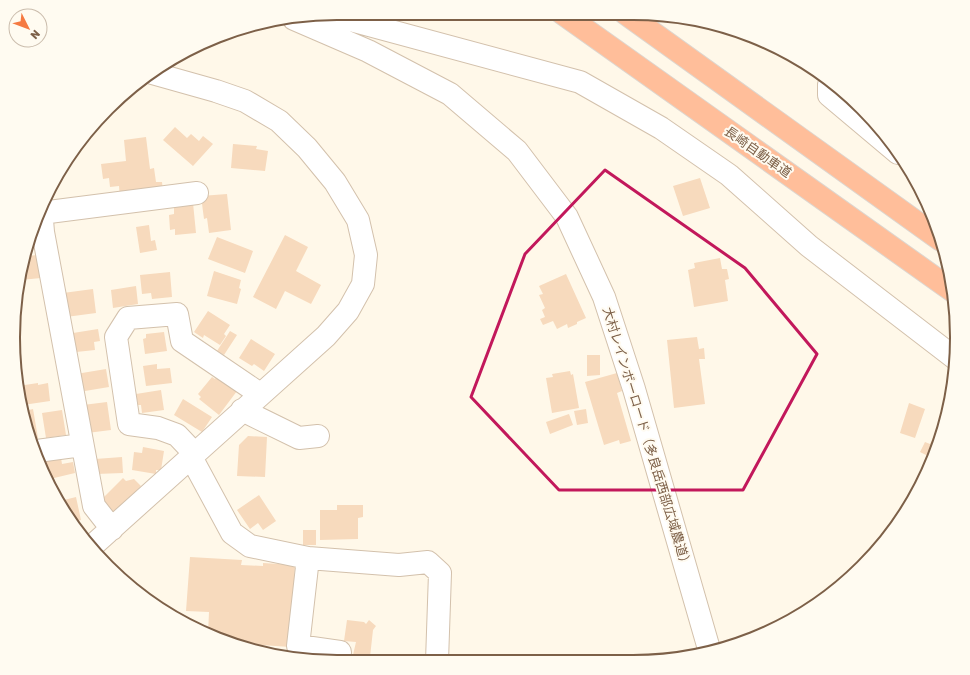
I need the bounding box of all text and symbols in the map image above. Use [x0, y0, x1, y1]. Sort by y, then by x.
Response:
north arrow [8, 8, 48, 48]
text: N [28, 27, 43, 42]
street label: 長崎自動車道 [722, 123, 794, 181]
street label: 大村レインボーロード（多良岳西部広域農道） [600, 305, 694, 571]

